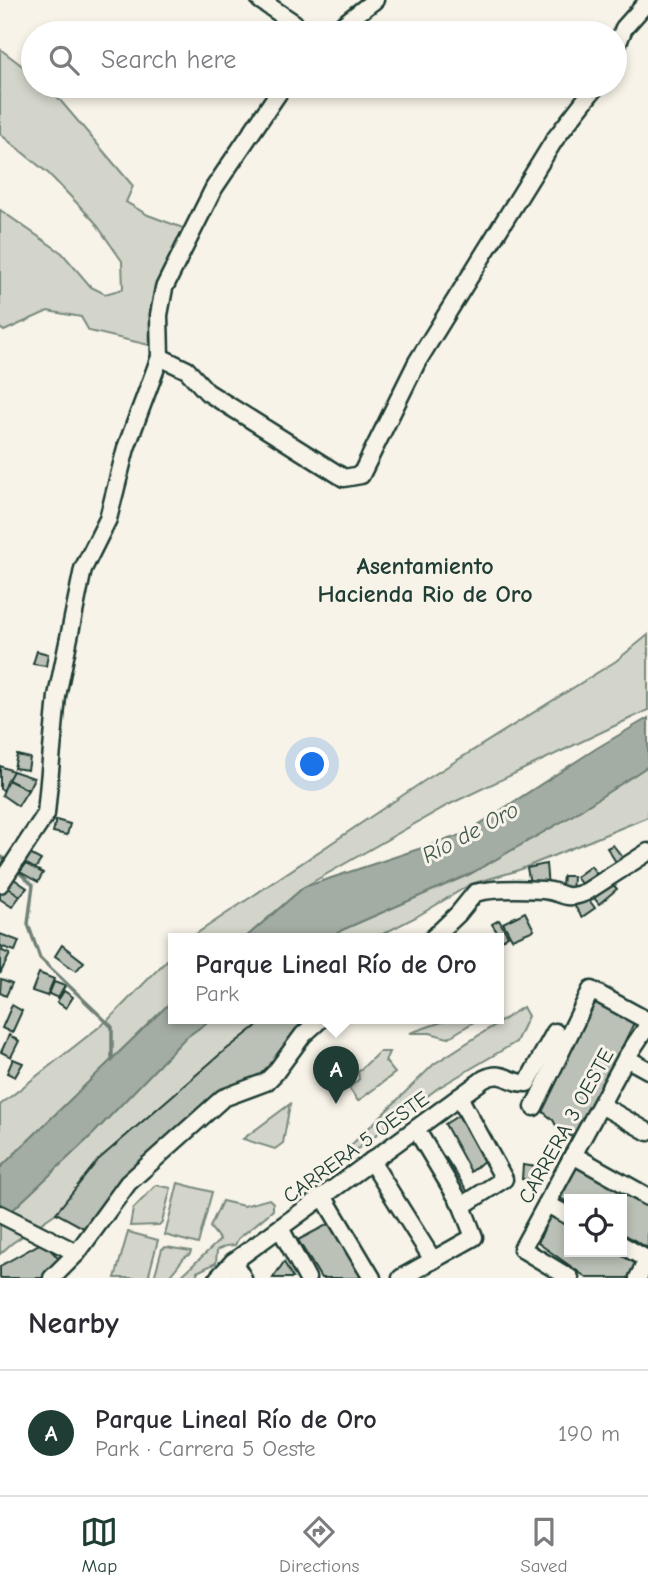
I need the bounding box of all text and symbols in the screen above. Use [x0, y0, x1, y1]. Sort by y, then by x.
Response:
search box [21, 21, 627, 98]
icon: search [45, 41, 83, 79]
text: Search here [101, 45, 236, 75]
district label: Asentamiento Hacienda Rio de Oro [317, 552, 533, 608]
your location [295, 747, 329, 781]
water label: Río de Oro [417, 796, 523, 869]
popup [168, 933, 504, 1024]
text: Parque Lineal Río de Oro [195, 950, 477, 980]
text: Park [195, 980, 239, 1007]
street label: CARRERA 3 OESTE [513, 1044, 619, 1208]
pin: A [313, 1046, 359, 1104]
street label: CARRERA 5 OESTE [278, 1086, 434, 1208]
map controls [564, 1194, 627, 1257]
button: locate [564, 1194, 627, 1257]
text: Nearby [28, 1306, 119, 1341]
text: Parque Lineal Río de Oro [95, 1405, 377, 1435]
text: A [45, 1420, 57, 1447]
text: 190 m [558, 1420, 620, 1447]
text: Park · Carrera 5 Oeste [95, 1435, 316, 1462]
tab: Map [80, 1513, 118, 1577]
tab: Directions [279, 1513, 359, 1577]
tab: Saved [520, 1513, 568, 1577]

